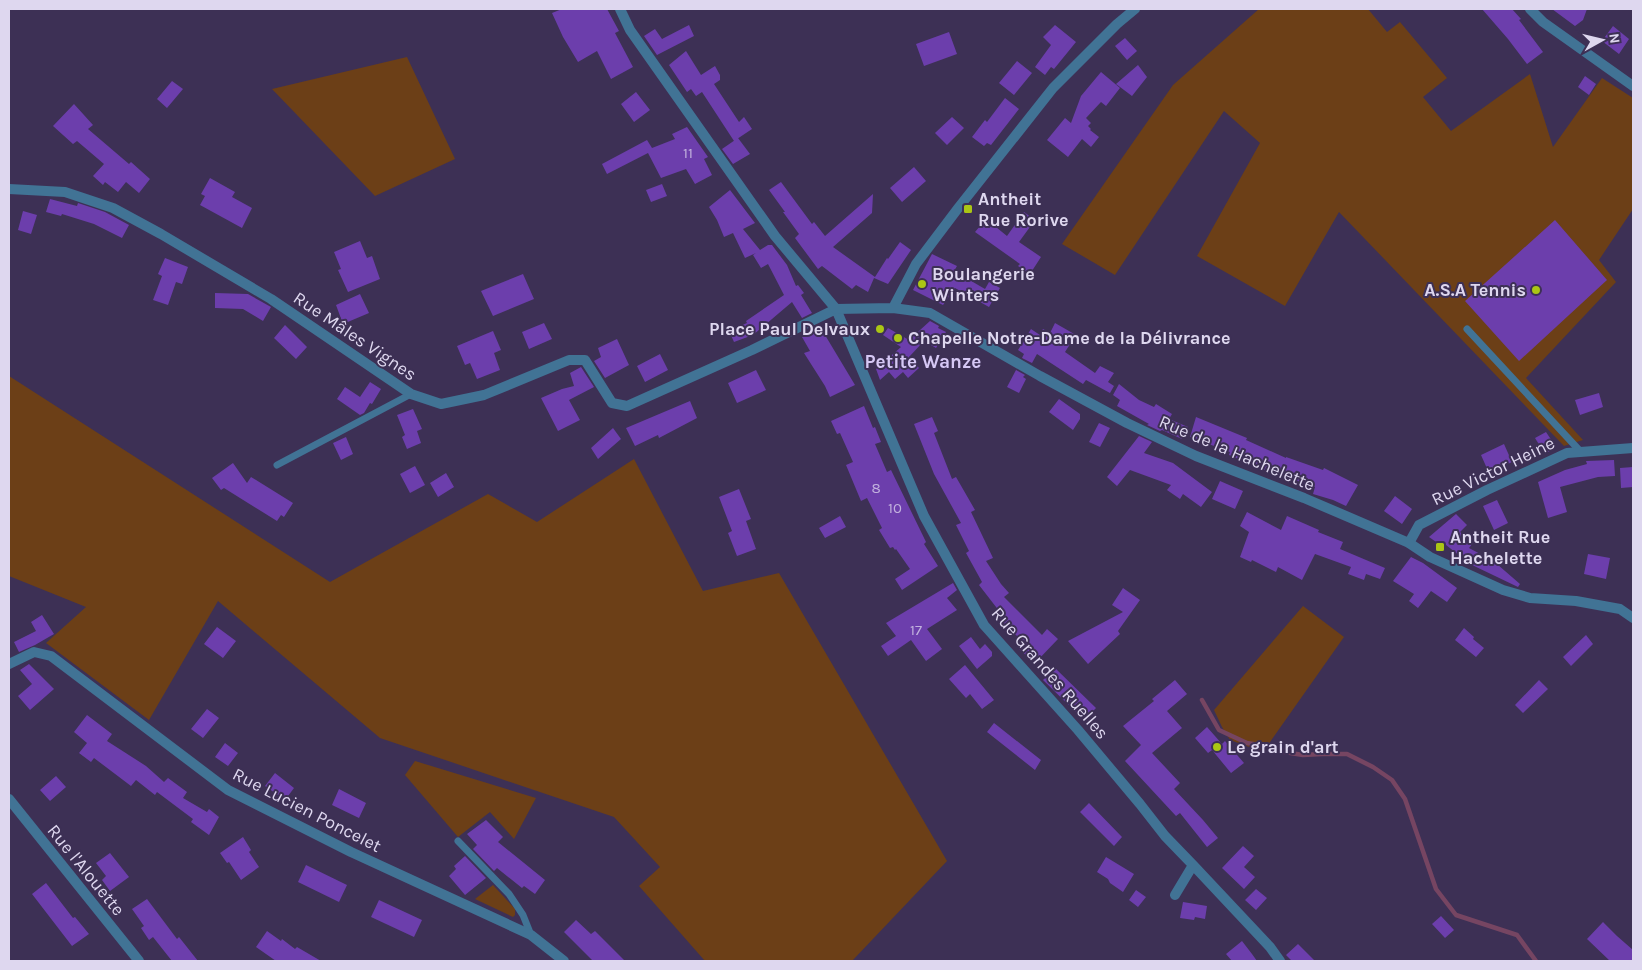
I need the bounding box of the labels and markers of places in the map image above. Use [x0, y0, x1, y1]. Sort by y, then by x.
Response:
place label: Antheit Rue Rorive [978, 188, 1069, 231]
marker: Antheit Rue Rorive [962, 203, 974, 215]
place label: Boulangerie Winters [932, 263, 1035, 306]
marker: Boulangerie Winters [916, 278, 928, 290]
place label: A.S.A Tennis [1424, 279, 1526, 301]
marker: A.S.A Tennis [1530, 284, 1542, 296]
place label: Place Paul Delvaux [709, 318, 870, 340]
marker: Place Paul Delvaux [874, 323, 886, 335]
place label: Chapelle Notre-Dame de la Délivrance [908, 327, 1231, 349]
marker: Chapelle Notre-Dame de la Délivrance [892, 332, 904, 344]
place label: Antheit Rue Hachelette [1450, 526, 1550, 569]
marker: Antheit Rue Hachelette [1434, 541, 1446, 553]
place label: Le grain d'art [1227, 736, 1339, 758]
marker: Le grain d'art [1211, 741, 1223, 753]

